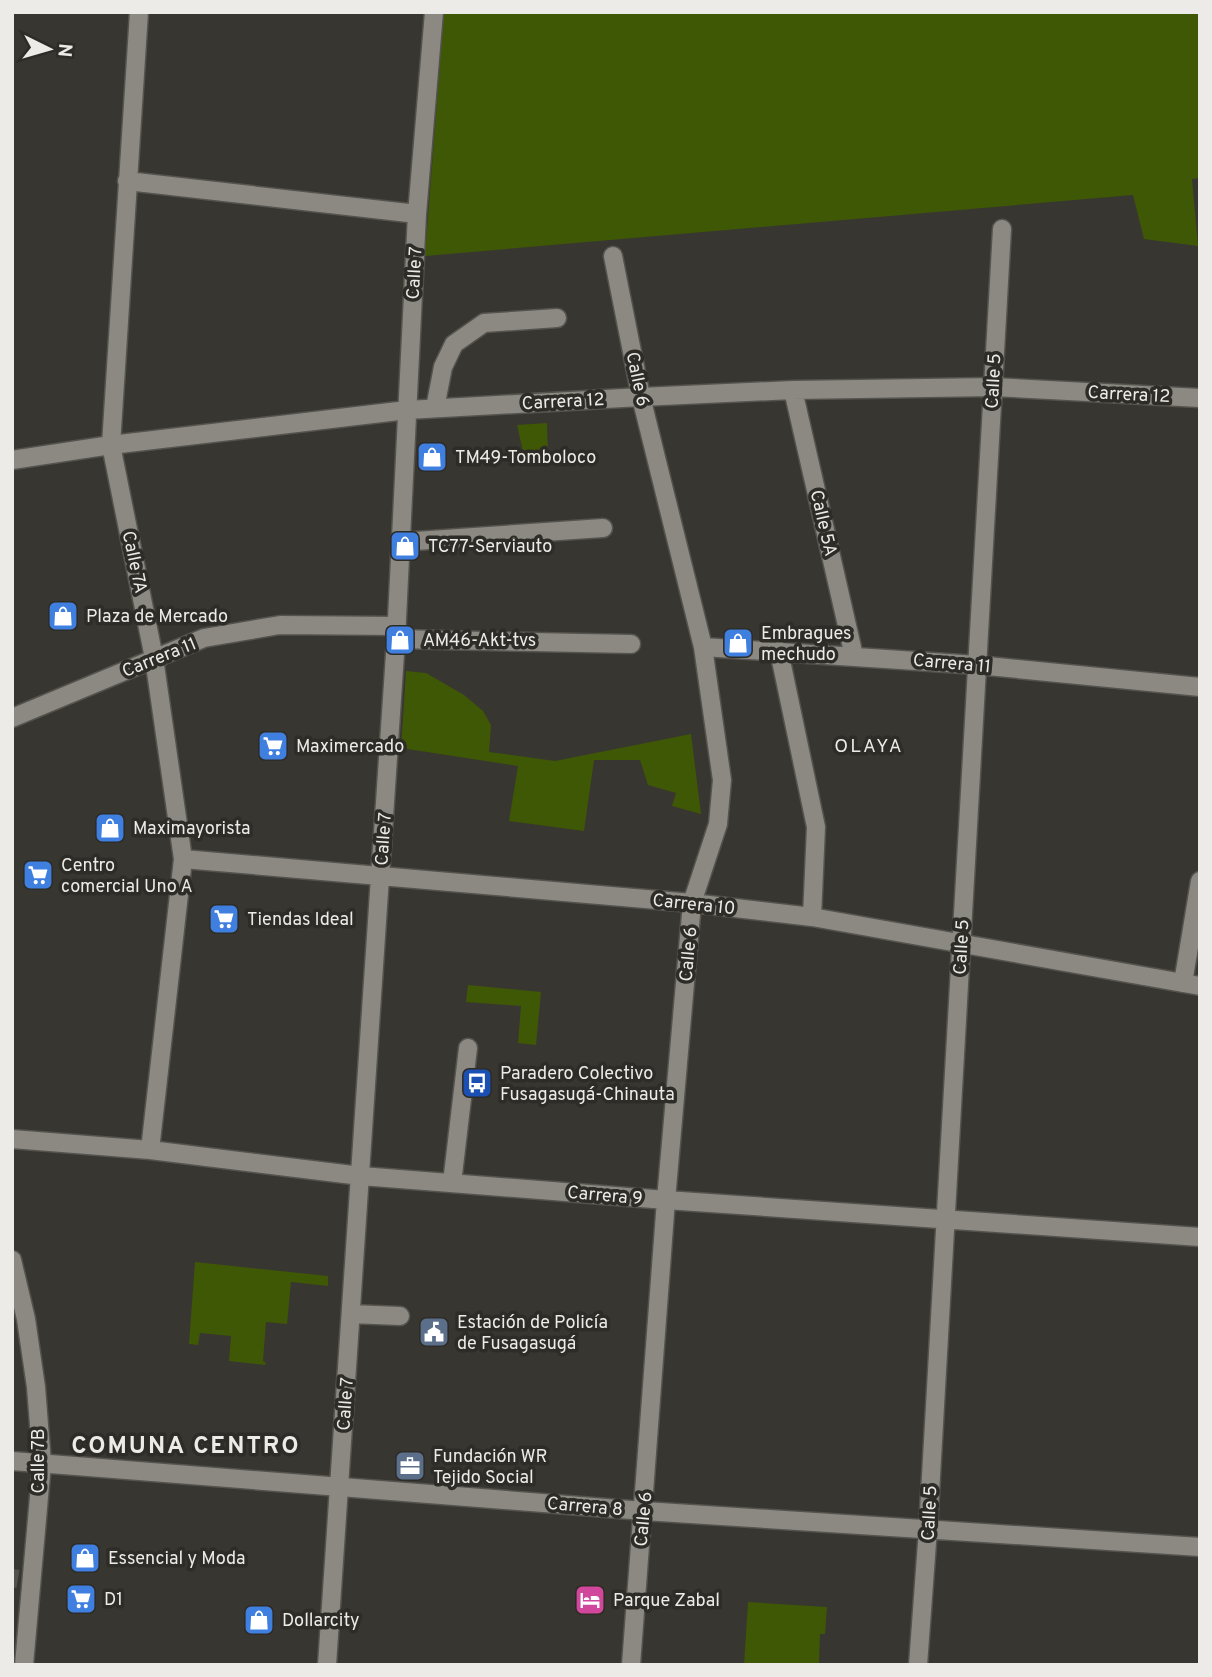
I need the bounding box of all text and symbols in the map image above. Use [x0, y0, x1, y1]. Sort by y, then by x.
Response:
north arrow [14, 14, 84, 84]
text: N [51, 42, 76, 58]
street label: Calle 7 [403, 246, 428, 300]
street label: Calle 6 [620, 350, 654, 409]
street label: Calle 5 [982, 353, 1007, 409]
street label: Carrera 12 [1087, 382, 1171, 409]
street label: Carrera 12 [521, 389, 605, 416]
shop icon: TM49-Tomboloco [415, 440, 449, 474]
place label: TM49-Tomboloco [455, 447, 596, 470]
street label: Calle 5A [804, 488, 841, 559]
street label: Calle 7A [116, 529, 151, 596]
shop icon: TC77-Serviauto [388, 529, 422, 563]
place label: TC77-Serviauto [428, 536, 552, 559]
shop icon: Plaza de Mercado [46, 599, 80, 633]
place label: Plaza de Mercado [86, 606, 228, 629]
shop icon: AM46-Akt-tvs [383, 623, 417, 657]
place label: Embragues mechudo [761, 623, 851, 667]
shop icon: Embragues mechudo [721, 626, 755, 660]
place label: AM46-Akt-tvs [423, 630, 536, 653]
street label: Carrera 11 [119, 633, 200, 684]
street label: Carrera 11 [912, 650, 992, 679]
supermarket icon: Maximercado [256, 729, 290, 763]
district label: OLAYA [834, 735, 904, 759]
place label: Maximercado [296, 736, 404, 759]
shop icon: Maximayorista [93, 811, 127, 845]
street label: Calle 7 [371, 812, 398, 866]
place label: Maximayorista [133, 818, 251, 841]
place label: Centro comercial Uno A [61, 855, 193, 899]
supermarket icon: Centro comercial Uno A [21, 858, 55, 892]
street label: Carrera 10 [651, 890, 736, 921]
supermarket icon: Tiendas Ideal [207, 902, 241, 936]
place label: Tiendas Ideal [247, 909, 354, 932]
street label: Calle 5 [950, 919, 975, 975]
street label: Calle 6 [676, 926, 703, 983]
place label: Paradero Colectivo Fusagasugá-Chinauta [500, 1063, 675, 1107]
bus stop icon: Paradero Colectivo Fusagasugá-Chinauta [460, 1066, 494, 1100]
street label: Carrera 9 [566, 1182, 644, 1211]
place label: Estación de Policía de Fusagasugá [457, 1312, 608, 1356]
public building icon: Estación de Policía de Fusagasugá [417, 1315, 451, 1349]
street label: Calle 7 [333, 1377, 360, 1431]
street label: Calle 7B [28, 1429, 51, 1493]
district label: COMUNA CENTRO [71, 1432, 301, 1462]
place label: Fundación WR Tejido Social [433, 1446, 548, 1490]
office icon: Fundación WR Tejido Social [393, 1449, 427, 1483]
street label: Calle 5 [918, 1485, 943, 1541]
street label: Calle 6 [631, 1491, 658, 1548]
street label: Carrera 8 [546, 1493, 624, 1522]
shop icon: Essencial y Moda [68, 1541, 102, 1575]
place label: Essencial y Moda [108, 1548, 246, 1571]
supermarket icon: D1 [64, 1582, 98, 1616]
hotel icon: Parque Zabal [573, 1583, 607, 1617]
place label: D1 [104, 1589, 123, 1612]
place label: Parque Zabal [613, 1590, 720, 1613]
shop icon: Dollarcity [242, 1603, 276, 1637]
place label: Dollarcity [282, 1610, 359, 1633]

